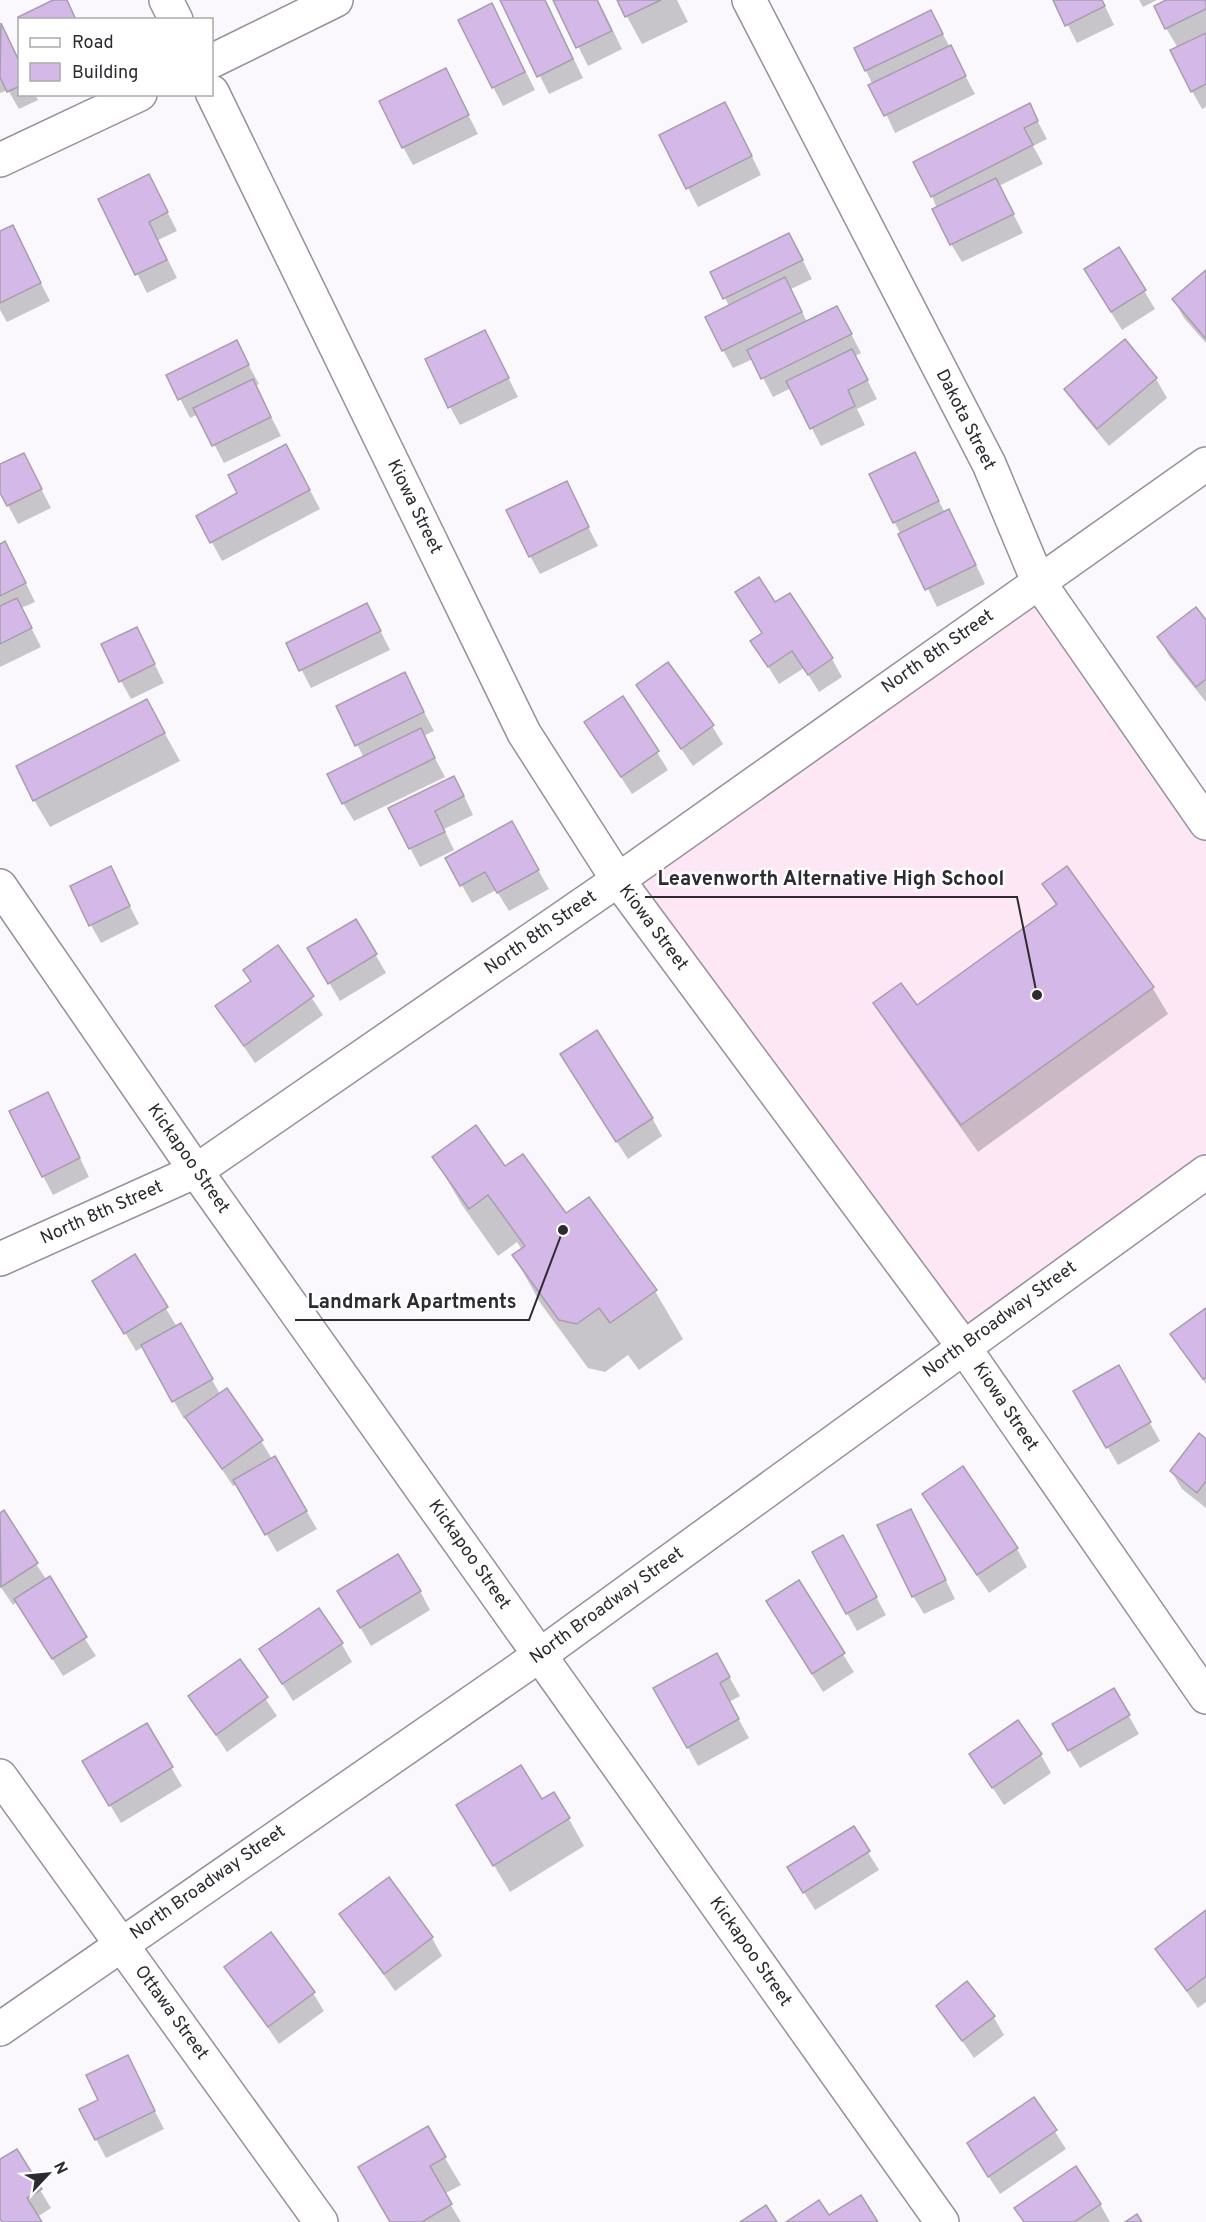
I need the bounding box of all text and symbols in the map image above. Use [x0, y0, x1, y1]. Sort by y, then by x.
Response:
legend [18, 18, 213, 96]
text: Road [72, 32, 114, 55]
text: Building [72, 62, 138, 85]
street label: Dakota Street [930, 366, 1000, 474]
street label: Kiowa Street [381, 456, 447, 558]
street label: North 8th Street [877, 605, 999, 699]
callout: Leavenworth Alternative High School [645, 859, 1017, 897]
text: Leavenworth Alternative High School [658, 867, 1004, 893]
street label: Kiowa Street [613, 880, 693, 976]
street label: North 8th Street [480, 886, 602, 980]
street label: Kickapoo Street [142, 1100, 234, 1218]
street label: North 8th Street [37, 1176, 167, 1250]
street label: North Broadway Street [918, 1256, 1082, 1384]
callout: Landmark Apartments [295, 1282, 529, 1320]
text: Landmark Apartments [307, 1290, 517, 1316]
street label: Kiowa Street [967, 1358, 1043, 1456]
street label: Kickapoo Street [423, 1496, 515, 1614]
street label: North Broadway Street [525, 1542, 689, 1670]
street label: North Broadway Street [126, 1821, 290, 1945]
street label: Kickapoo Street [704, 1893, 796, 2011]
street label: Ottawa Street [129, 1961, 213, 2065]
north arrow [18, 2144, 78, 2204]
text: N [48, 2159, 71, 2178]

